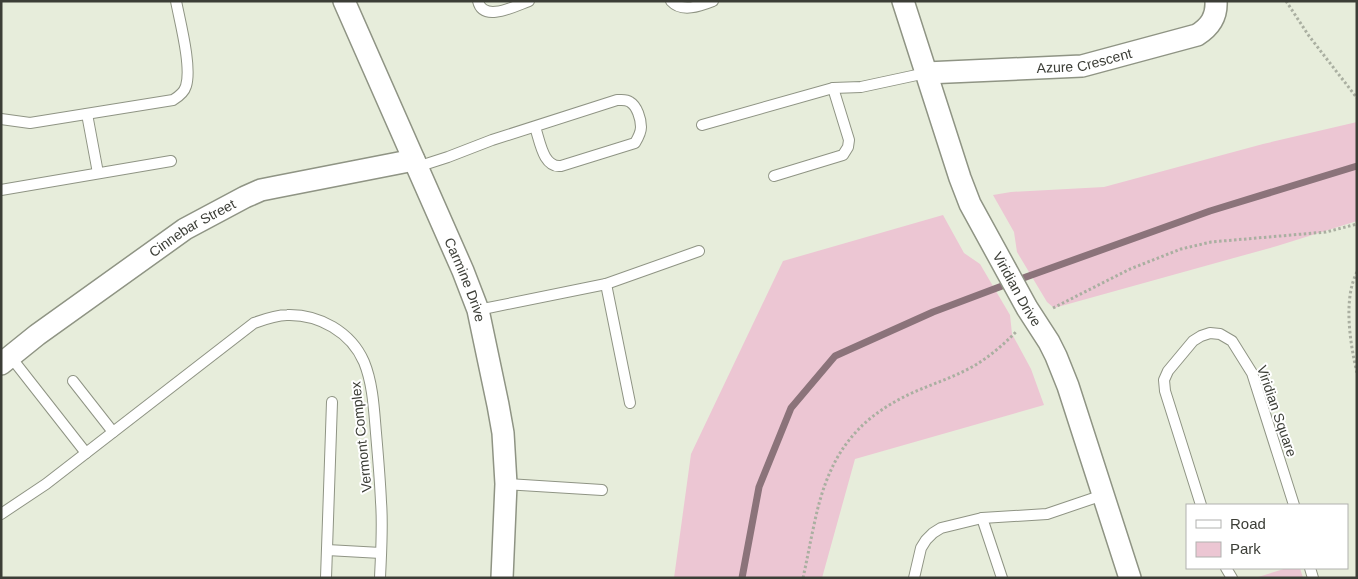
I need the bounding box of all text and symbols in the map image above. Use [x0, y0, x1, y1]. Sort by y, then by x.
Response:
street label: Azure Crescent [1036, 45, 1134, 76]
street label: Cinnebar Street [146, 196, 238, 260]
street label: Carmine Drive [441, 235, 488, 324]
street label: Viridian Drive [990, 249, 1045, 329]
street label: Viridian Square [1254, 363, 1300, 459]
street label: Vermont Complex [347, 381, 375, 493]
legend [1186, 504, 1348, 569]
text: Road [1230, 515, 1266, 532]
text: Park [1230, 540, 1261, 557]

